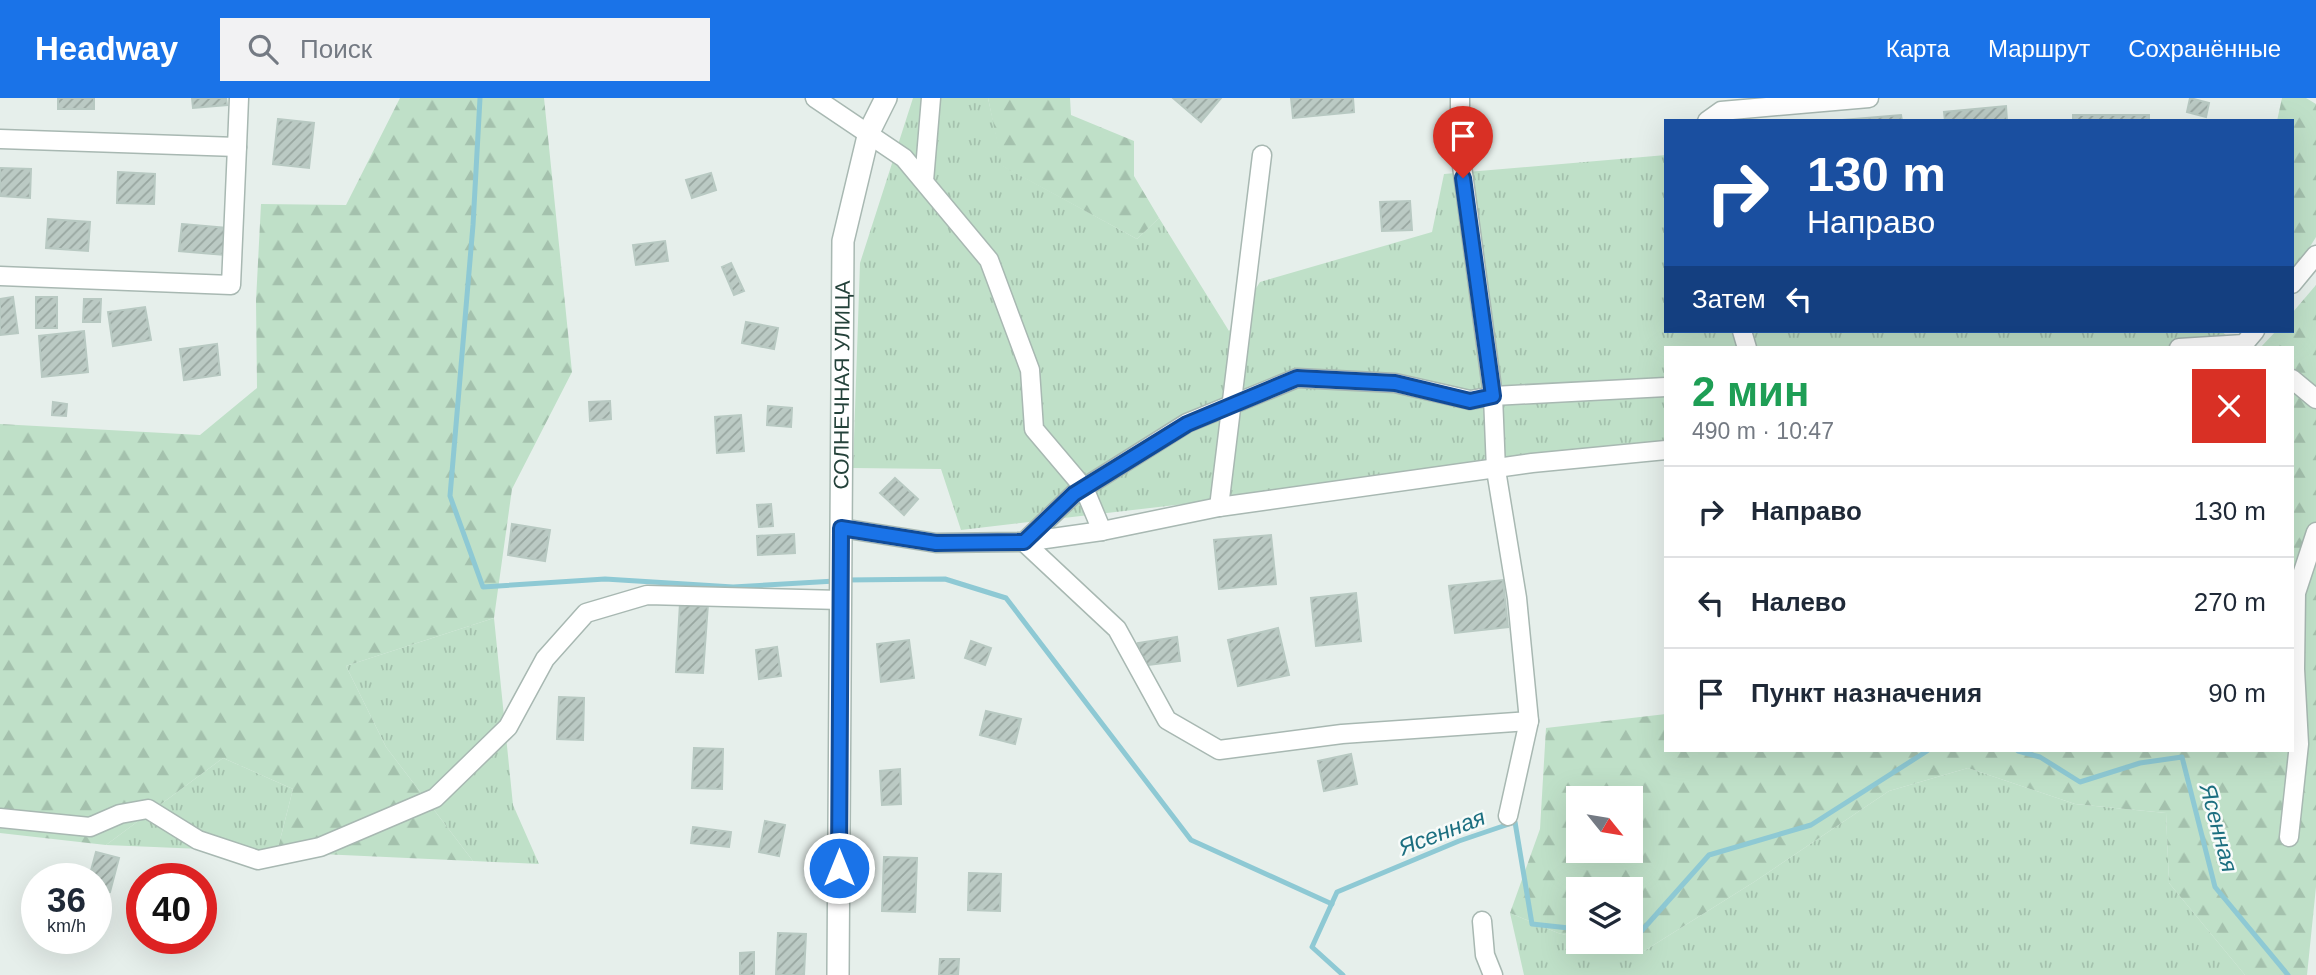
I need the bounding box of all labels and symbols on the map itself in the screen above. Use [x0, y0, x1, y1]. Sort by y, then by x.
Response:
pin [1433, 106, 1493, 178]
street label: СОЛНЕЧНАЯ УЛИЦА [829, 280, 854, 490]
water label: Ясенная [2194, 779, 2243, 875]
north arrow [1566, 786, 1643, 863]
water label: Ясенная [1393, 804, 1489, 861]
position arrow [802, 831, 876, 905]
speed limit sign: 40 [126, 863, 217, 954]

